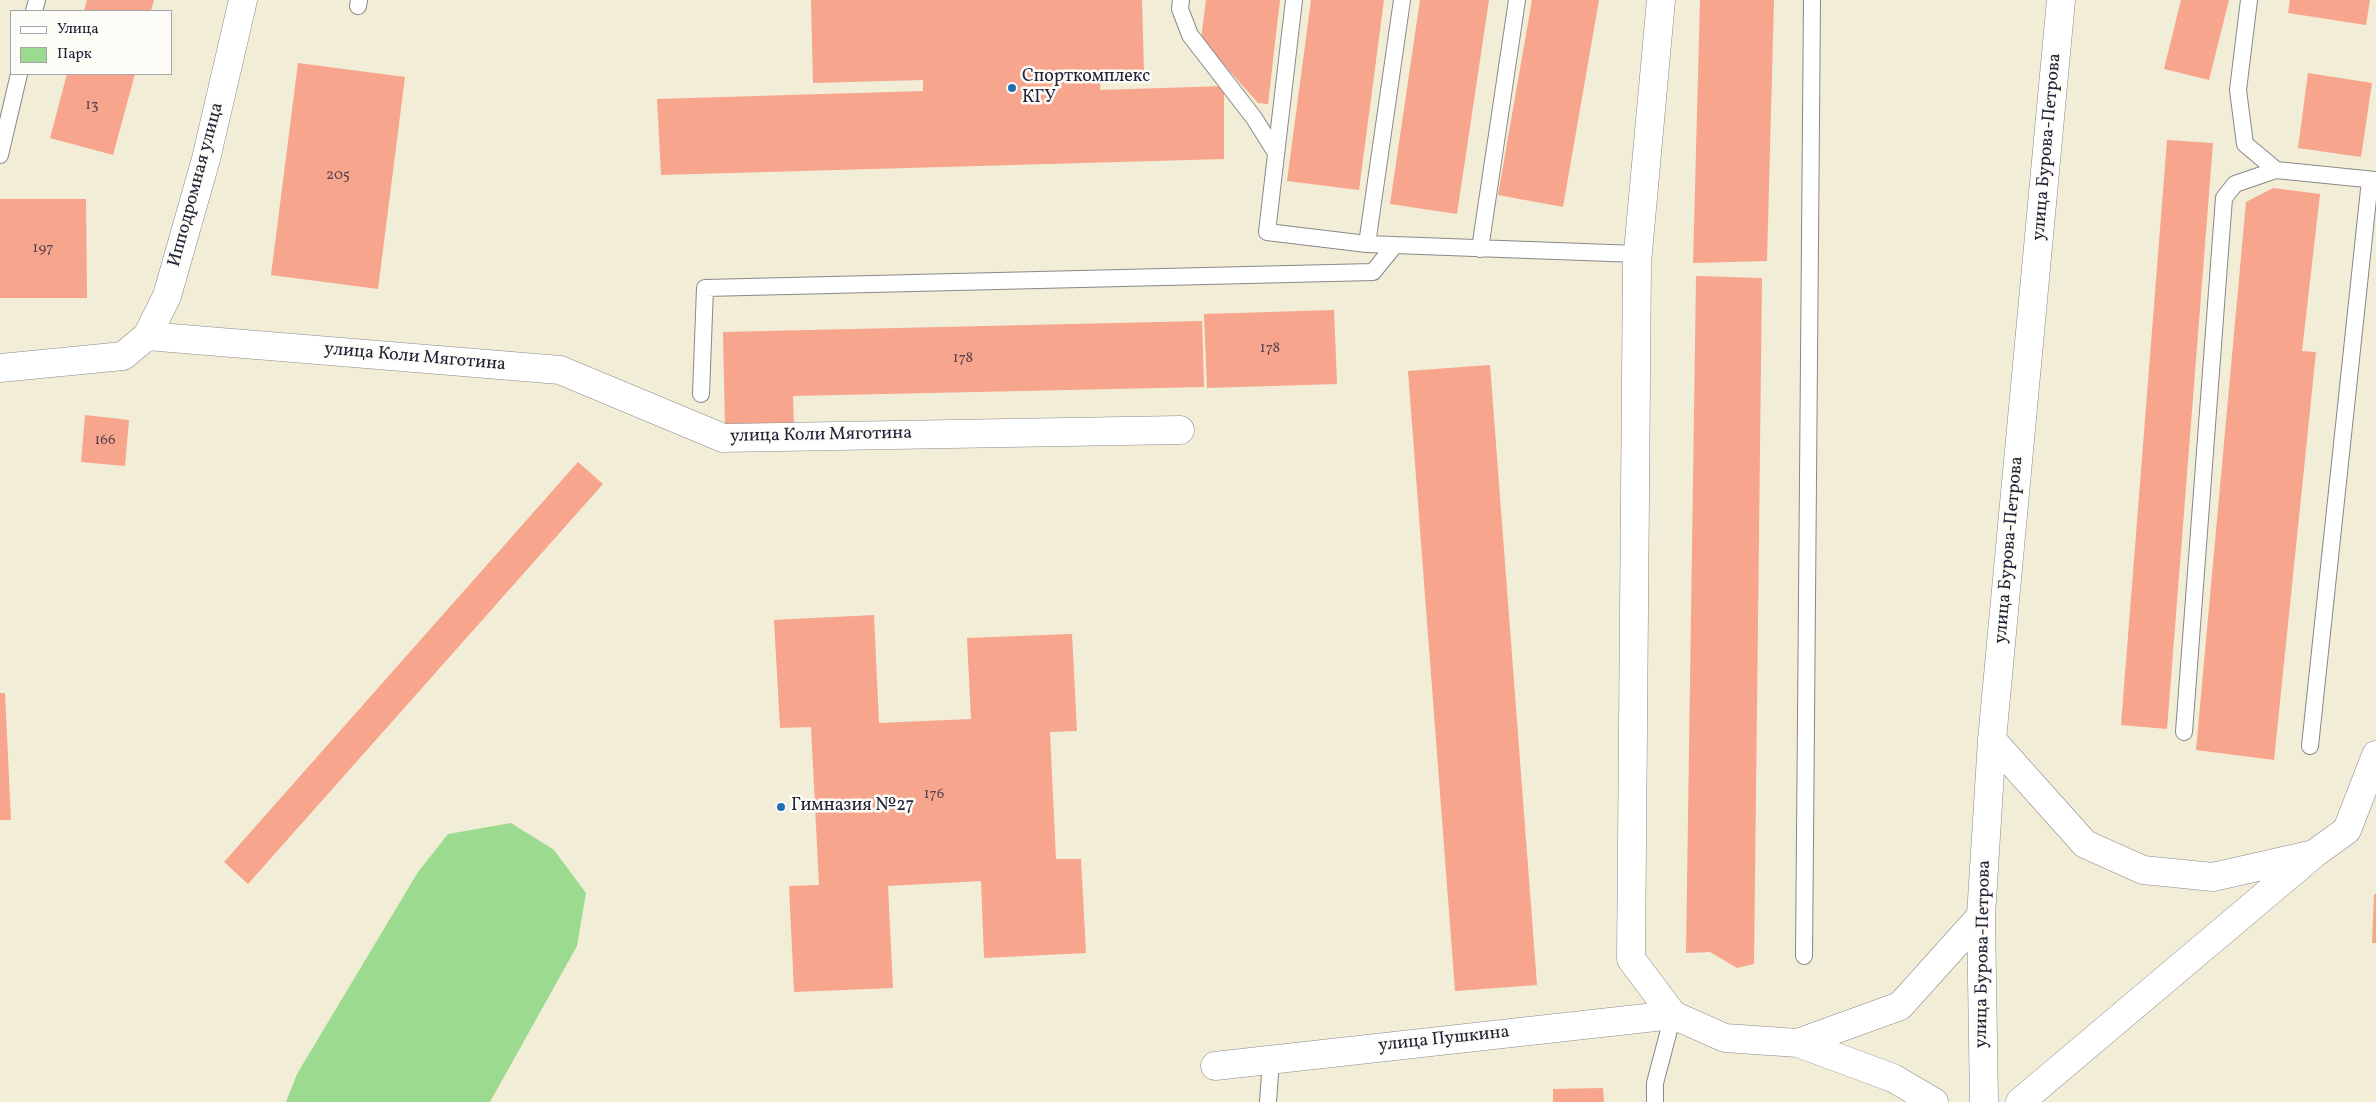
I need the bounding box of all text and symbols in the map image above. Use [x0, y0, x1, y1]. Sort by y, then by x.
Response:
legend [10, 10, 172, 75]
text: Улица [57, 19, 99, 40]
text: Парк [57, 44, 92, 65]
street label: улица Бурова-Петрова [2029, 52, 2067, 242]
place label: Спорткомплекс КГУ [1022, 67, 1150, 110]
marker: Спорткомплекс КГУ [1006, 82, 1018, 94]
house number: 13 [85, 97, 99, 115]
street label: Ипподромная улица [165, 100, 229, 270]
house number: 205 [326, 167, 350, 185]
house number: 197 [33, 240, 53, 258]
street label: улица Коли Мяготина [323, 339, 507, 377]
house number: 178 [1260, 340, 1280, 358]
house number: 178 [953, 350, 973, 368]
street label: улица Коли Мяготина [730, 424, 912, 448]
house number: 166 [95, 432, 115, 450]
street label: улица Бурова-Петрова [1991, 455, 2029, 645]
house number: 176 [924, 786, 944, 804]
place label: Гимназия №27 [791, 796, 914, 818]
marker: Гимназия №27 [775, 801, 787, 813]
street label: улица Бурова-Петрова [1972, 860, 1996, 1048]
street label: улица Пушкина [1377, 1022, 1511, 1058]

